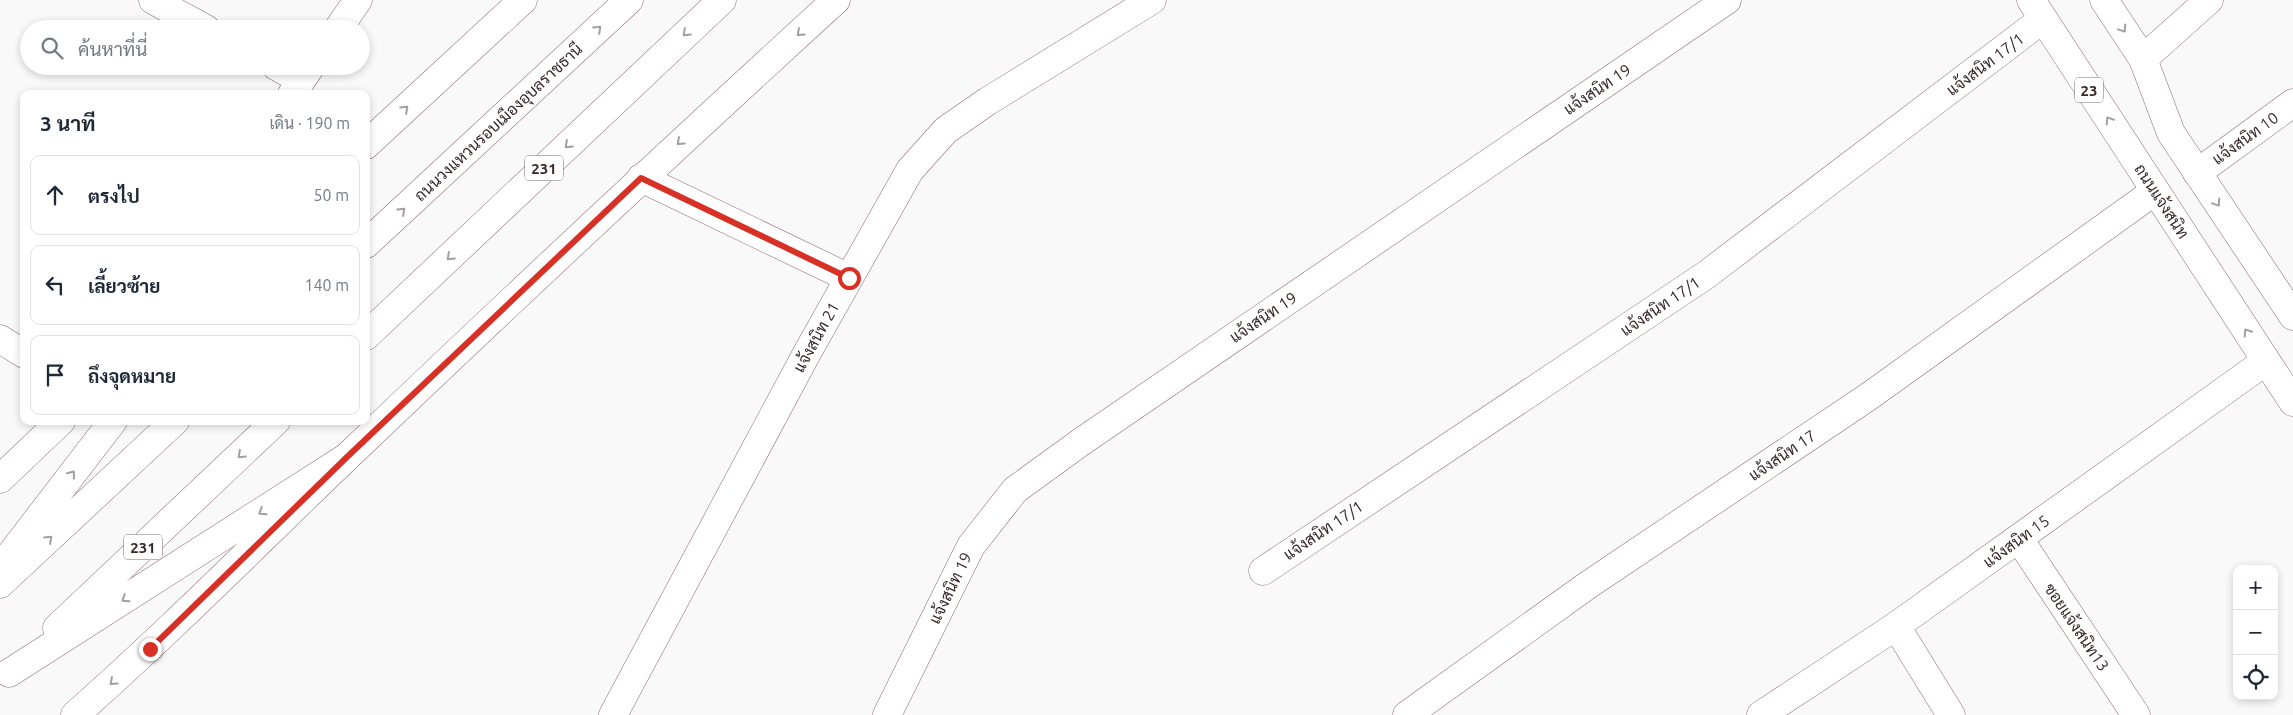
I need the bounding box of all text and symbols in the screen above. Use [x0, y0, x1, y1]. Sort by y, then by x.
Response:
search box [20, 20, 370, 75]
one-way arrow [2117, 24, 2126, 33]
one-way arrow [592, 26, 601, 35]
one-way arrow [683, 27, 692, 36]
one-way arrow [797, 27, 806, 36]
street label: แจ้งสนิท 17/1 [1942, 28, 2027, 99]
icon: search [38, 34, 66, 62]
text: ค้นหาที่นี่ [78, 38, 147, 60]
street label: ถนนวงแหวนรอบเมืองอุบลราชธานี [409, 38, 588, 207]
street label: แจ้งสนิท 19 [1559, 59, 1634, 118]
road number: 23 [2075, 78, 2103, 102]
one-way arrow [399, 106, 408, 115]
street label: แจ้งสนิท 10 [2208, 107, 2281, 168]
text: 3 นาที [40, 111, 95, 135]
text: เดิน · 190 m [270, 114, 350, 132]
one-way arrow [2105, 116, 2115, 125]
one-way arrow [677, 136, 686, 145]
one-way arrow [565, 139, 574, 148]
road number: 231 [525, 156, 563, 180]
street label: ถนนแจ้งสนิท [2131, 160, 2194, 242]
icon: ahead [41, 181, 69, 209]
text: ตรงไป [88, 185, 140, 207]
text: 50 m [313, 186, 349, 204]
one-way arrow [2211, 197, 2220, 207]
one-way arrow [396, 208, 405, 217]
one-way arrow [447, 251, 456, 260]
route start [838, 267, 861, 290]
icon: left [41, 271, 69, 299]
street label: แจ้งสนิท 17/1 [1616, 272, 1703, 339]
text: เลี้ยวซ้าย [88, 275, 160, 297]
text: 140 m [304, 276, 349, 294]
street label: แจ้งสนิท 19 [1225, 287, 1300, 346]
street label: แจ้งสนิท 21 [789, 298, 843, 375]
one-way arrow [2244, 328, 2254, 337]
icon: arrive [41, 361, 69, 389]
text: ถึงจุดหมาย [88, 365, 176, 387]
street label: แจ้งสนิท 17 [1744, 425, 1819, 484]
one-way arrow [237, 449, 246, 458]
one-way arrow [67, 471, 75, 480]
street label: แจ้งสนิท 17/1 [1279, 496, 1366, 563]
one-way arrow [258, 505, 267, 515]
street label: แจ้งสนิท 15 [1979, 510, 2052, 571]
road number: 231 [124, 534, 162, 560]
one-way arrow [43, 536, 52, 545]
street label: แจ้งสนิท 19 [924, 549, 975, 627]
map controls [2233, 565, 2278, 700]
button: + [2233, 565, 2278, 610]
street label: ซอยแจ้งสนิท13 [2041, 579, 2114, 674]
one-way arrow [121, 593, 130, 603]
button: − [2233, 610, 2278, 655]
route end [139, 638, 162, 661]
button: locate [2233, 655, 2278, 700]
one-way arrow [110, 676, 119, 685]

